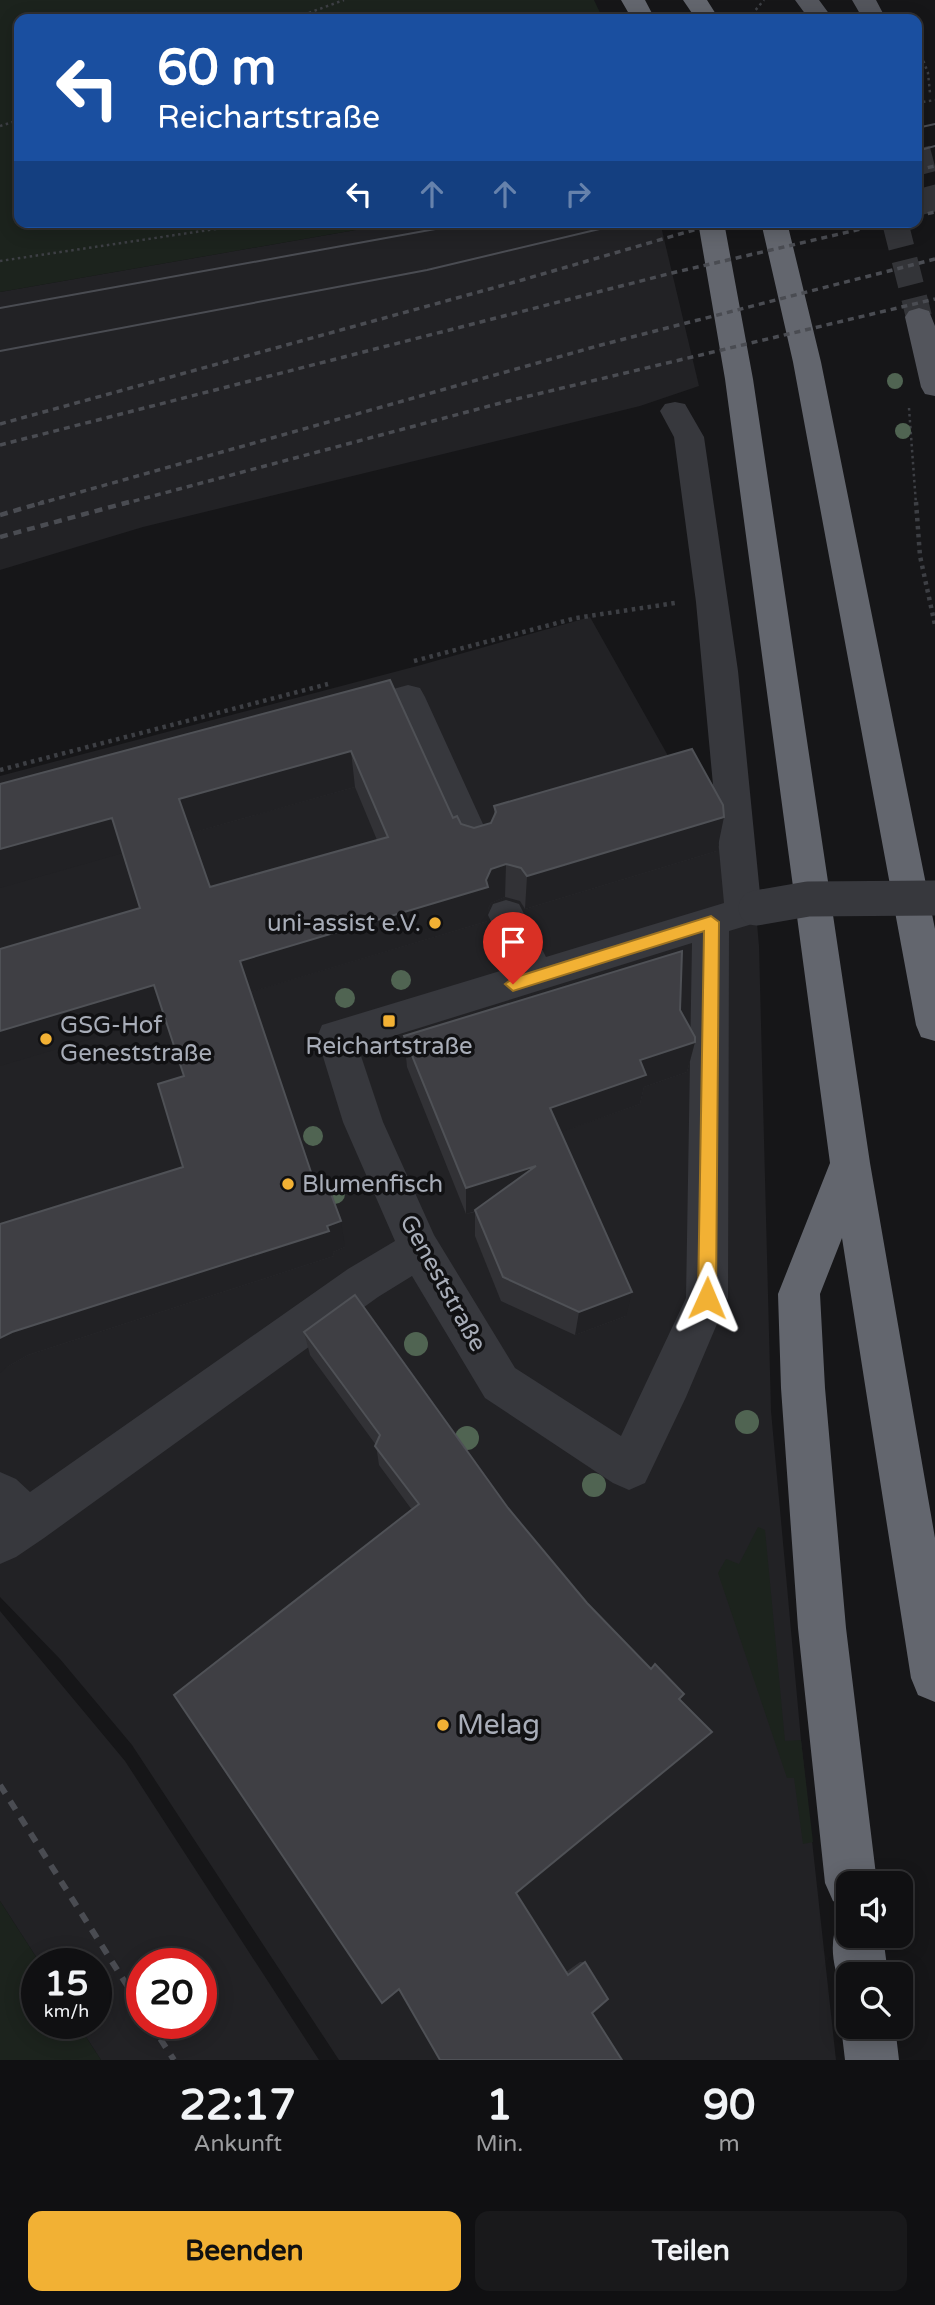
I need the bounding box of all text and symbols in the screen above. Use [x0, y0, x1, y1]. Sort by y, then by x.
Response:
text: 60 m [157, 39, 276, 98]
icon: left [42, 42, 133, 133]
text: Reichartstraße [157, 99, 380, 137]
icon: left [340, 175, 378, 213]
icon: ahead [413, 175, 451, 213]
icon: ahead [486, 175, 524, 213]
icon: right [559, 175, 597, 213]
place label: uni-assist e.V. [267, 909, 421, 938]
pin [483, 912, 543, 984]
marker: uni-assist e.V. [427, 915, 443, 931]
icon: arrive [494, 923, 532, 961]
place label: GSG-Hof Geneststraße [60, 1011, 212, 1068]
marker: Reichartstraße [381, 1013, 397, 1029]
marker: GSG-Hof Geneststraße [38, 1031, 54, 1047]
place label: Reichartstraße [305, 1032, 473, 1061]
place label: Blumenfisch [302, 1170, 443, 1199]
marker: Blumenfisch [280, 1176, 296, 1192]
street label: Geneststraße [393, 1209, 493, 1357]
position arrow [670, 1261, 744, 1335]
place label: Melag [457, 1708, 540, 1742]
marker: Melag [435, 1717, 451, 1733]
map controls [836, 1871, 913, 2039]
button: sound [836, 1871, 913, 1948]
speed limit sign: 20 [126, 1948, 217, 2039]
button: search [836, 1962, 913, 2039]
text: 15 [45, 1963, 88, 2005]
text: km/h [44, 2000, 89, 2022]
text: 22:17 [180, 2080, 296, 2131]
text: 1 [486, 2080, 513, 2131]
text: 90 [703, 2080, 755, 2131]
text: Ankunft [193, 2130, 282, 2158]
text: Min. [475, 2130, 523, 2158]
text: m [719, 2130, 740, 2158]
button: Beenden [28, 2211, 461, 2291]
button: Teilen [475, 2211, 907, 2291]

